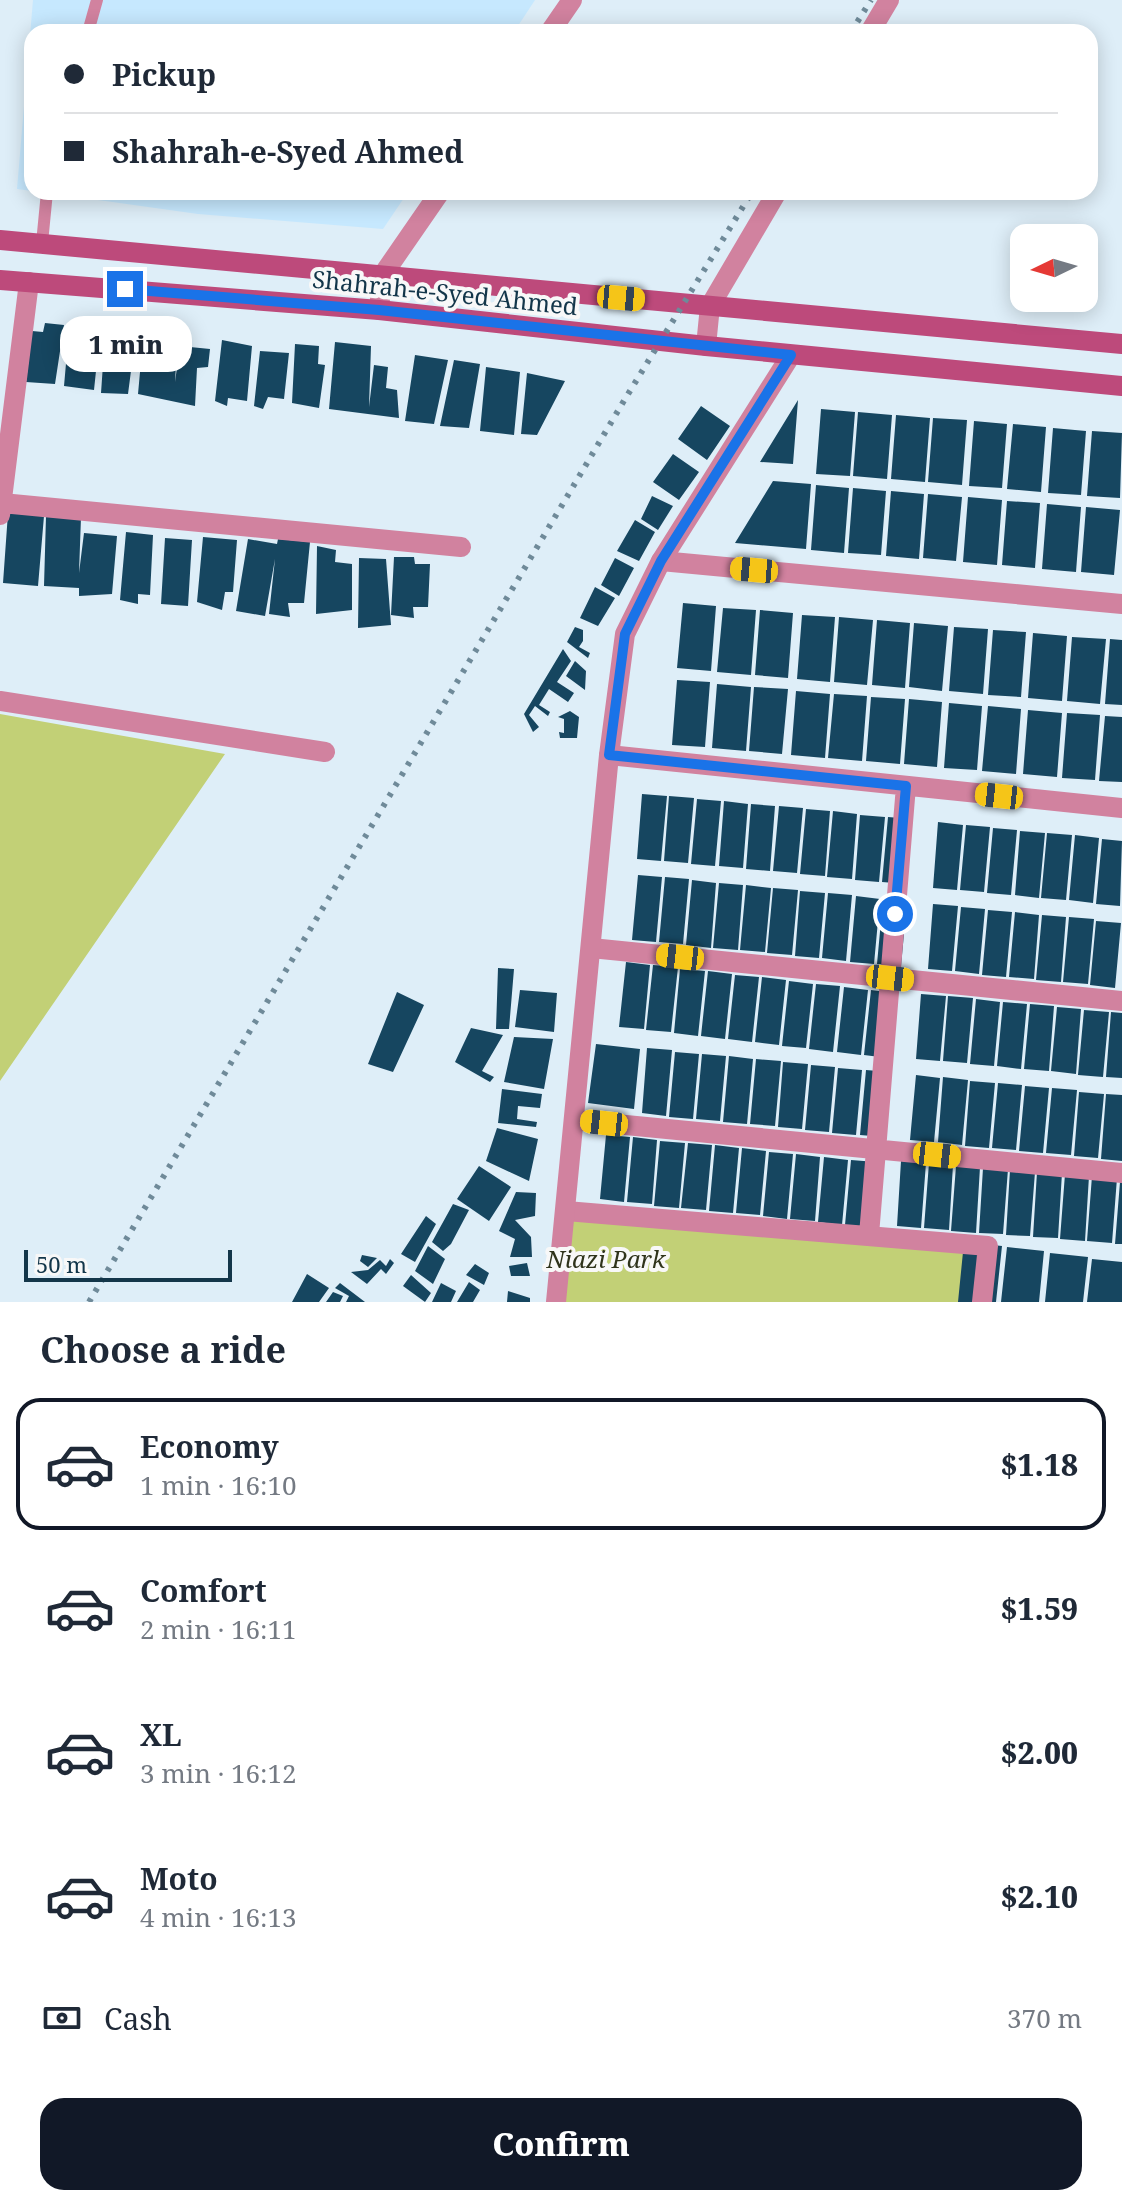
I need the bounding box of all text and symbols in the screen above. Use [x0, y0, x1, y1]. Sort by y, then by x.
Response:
text: Pickup [112, 54, 216, 95]
text: Shahrah-e-Syed Ahmed [112, 131, 464, 172]
north arrow [1010, 224, 1098, 312]
map controls [1010, 224, 1098, 312]
street label: Shahrah-e-Syed Ahmed [311, 262, 580, 322]
route end [107, 271, 143, 307]
car [596, 284, 646, 312]
callout: 1 min [59, 317, 191, 373]
text: 1 min [89, 326, 163, 362]
car [729, 556, 779, 584]
car [974, 782, 1024, 810]
route start [877, 896, 913, 932]
car [655, 943, 705, 971]
car [865, 964, 915, 992]
car [579, 1109, 629, 1137]
car [912, 1141, 962, 1169]
park label: Niazi Park [546, 1242, 667, 1275]
scale bar [24, 1246, 232, 1282]
text: 50 m [36, 1249, 87, 1279]
text: Choose a ride [40, 1325, 286, 1374]
text: Economy [140, 1426, 279, 1467]
icon: car [44, 1428, 116, 1500]
text: $1.18 [1001, 1444, 1078, 1485]
text: 1 min · 16:10 [140, 1467, 297, 1503]
text: Comfort [140, 1570, 267, 1611]
icon: car [44, 1572, 116, 1644]
text: $1.59 [1001, 1588, 1078, 1629]
text: 2 min · 16:11 [140, 1611, 297, 1647]
text: XL [140, 1714, 182, 1755]
icon: car [44, 1716, 116, 1788]
text: $2.00 [1001, 1732, 1078, 1773]
text: 3 min · 16:12 [140, 1755, 297, 1791]
text: Moto [140, 1858, 218, 1899]
icon: car [44, 1860, 116, 1932]
text: $2.10 [1001, 1876, 1078, 1917]
text: 4 min · 16:13 [140, 1899, 297, 1935]
icon: cash [40, 1996, 84, 2040]
text: Cash [104, 1998, 172, 2039]
text: 370 m [1007, 2000, 1082, 2036]
button: Confirm [40, 2098, 1082, 2190]

